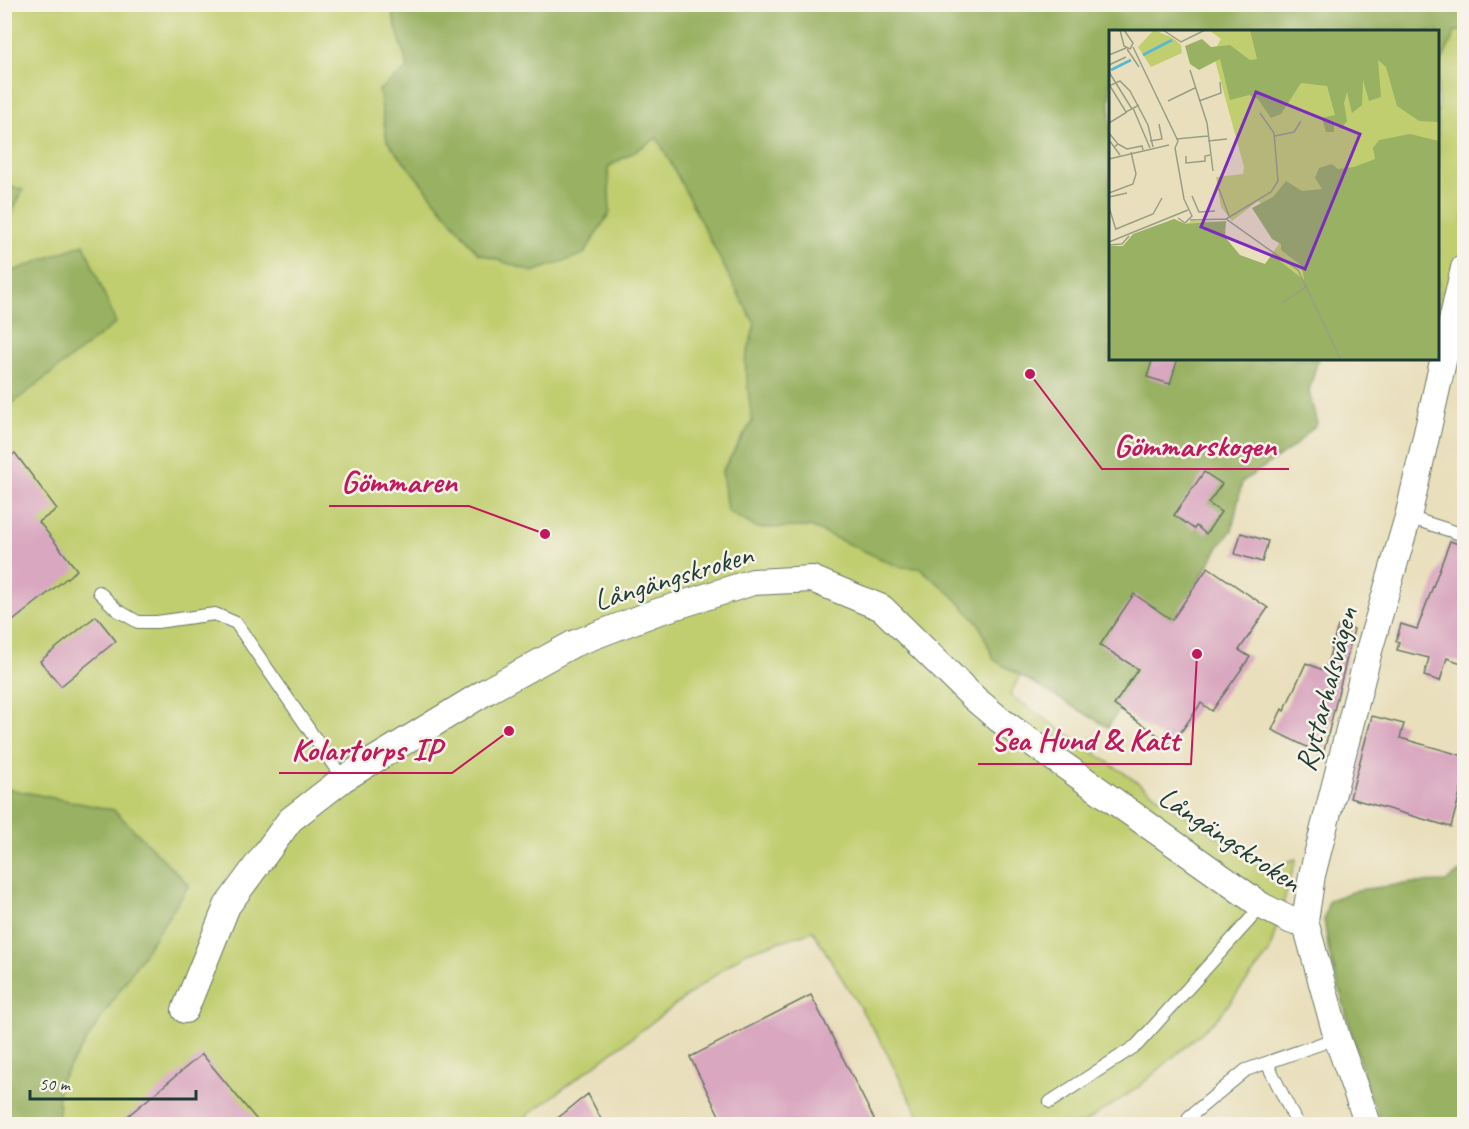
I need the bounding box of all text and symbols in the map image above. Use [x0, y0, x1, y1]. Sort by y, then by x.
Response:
inset map [1109, 30, 1439, 360]
callout: Gömmarskogen [1102, 419, 1289, 469]
text: Gömmarskogen [1114, 425, 1278, 466]
callout: Gömmaren [329, 456, 469, 506]
text: Gömmaren [341, 461, 458, 502]
street label: Långängskroken [589, 534, 758, 619]
street label: Ryttarhalsvägen [1286, 602, 1366, 775]
callout: Sea Hund & Katt [978, 714, 1191, 764]
text: Sea Hund & Katt [991, 719, 1183, 760]
callout: Kolartorps IP [279, 723, 452, 773]
text: Kolartorps IP [291, 729, 446, 770]
street label: Långängskroken [1151, 777, 1310, 901]
scale bar [30, 1063, 196, 1101]
text: 50 m [39, 1073, 72, 1095]

